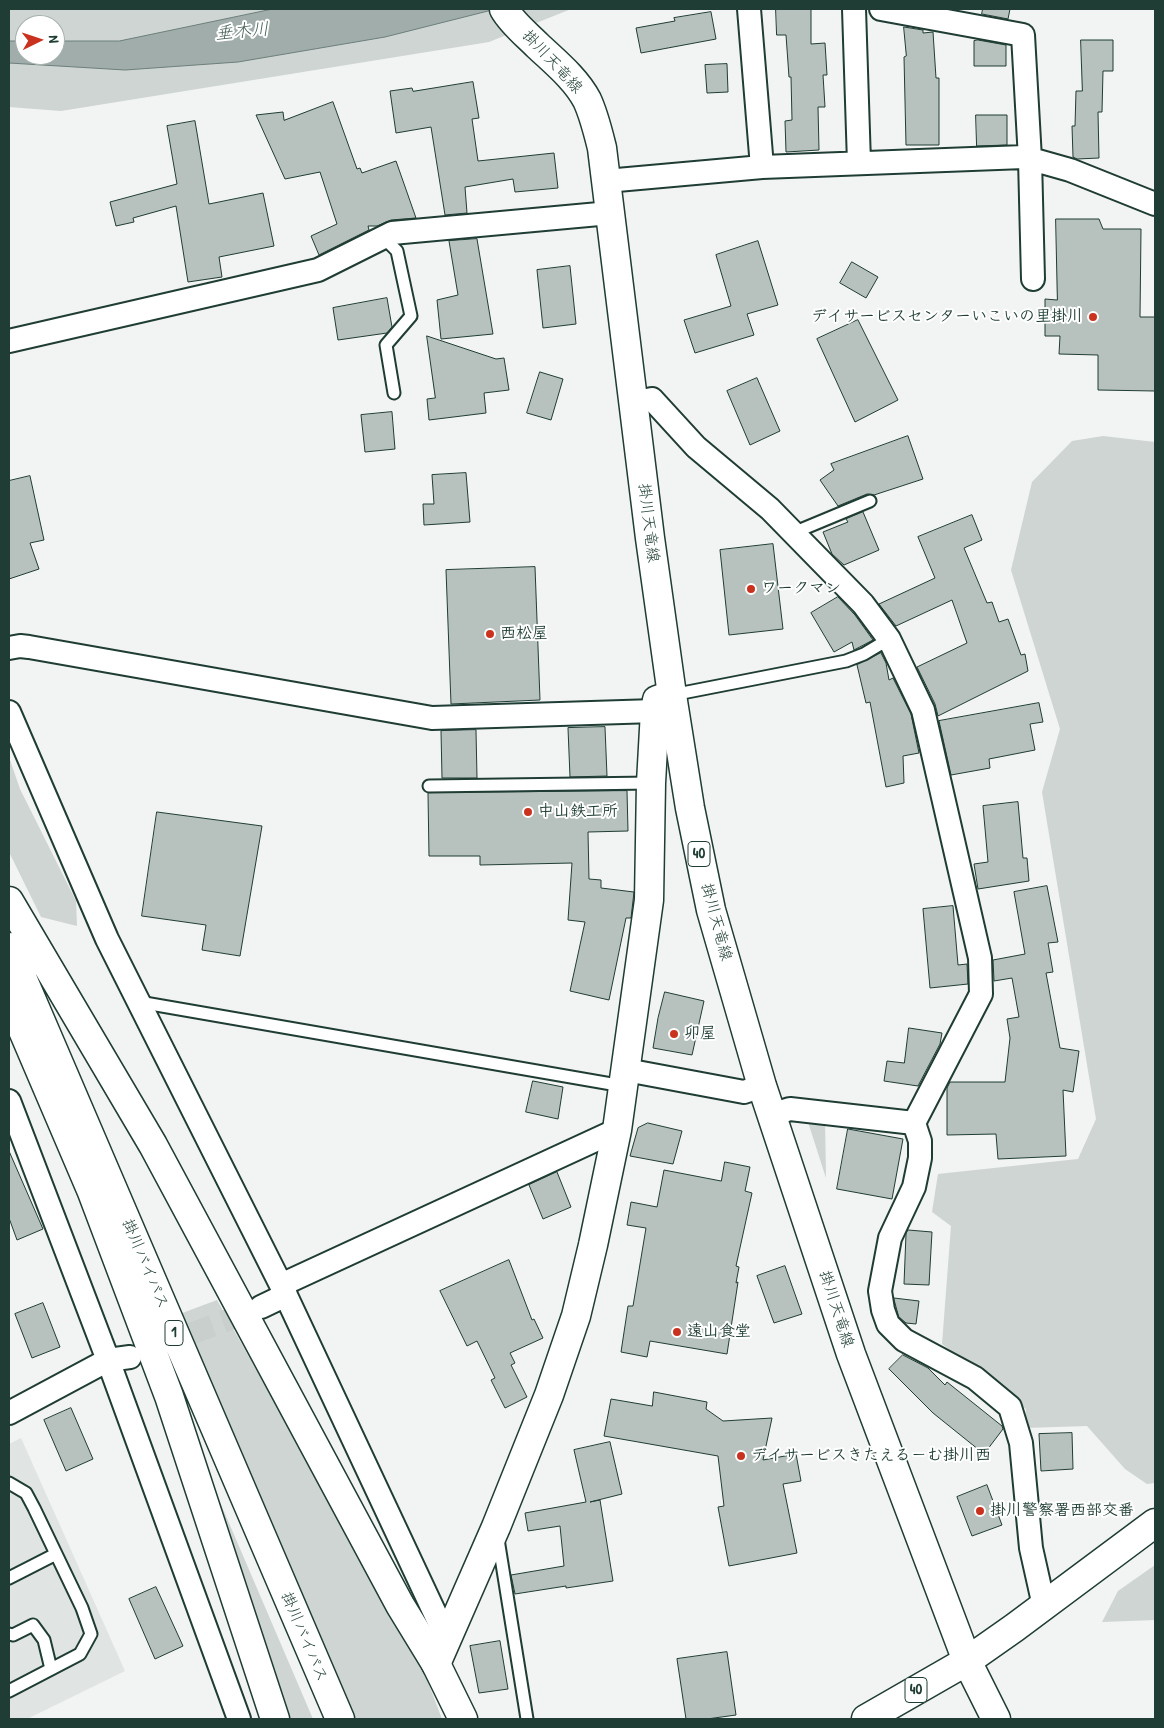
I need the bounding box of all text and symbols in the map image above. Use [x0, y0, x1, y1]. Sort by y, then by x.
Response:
north arrow [15, 15, 65, 65]
water label: 垂木川 [214, 19, 270, 45]
street label: 掛川天竜線 [518, 26, 586, 98]
text: N [45, 35, 64, 43]
place label: デイサービスセンターいこいの里掛川 [811, 307, 1083, 327]
marker: デイサービスセンターいこいの里掛川 [1087, 311, 1099, 323]
street label: 掛川天竜線 [634, 482, 662, 564]
place label: ワークマン [761, 579, 841, 599]
marker: ワークマン [745, 583, 757, 595]
place label: 西松屋 [500, 624, 548, 644]
marker: 西松屋 [484, 628, 496, 640]
place label: 中山鉄工所 [538, 802, 618, 822]
marker: 中山鉄工所 [522, 806, 534, 818]
road number: 40 [688, 842, 710, 866]
street label: 掛川天竜線 [696, 881, 736, 963]
place label: 卯屋 [684, 1024, 716, 1044]
marker: 卯屋 [668, 1028, 680, 1040]
street label: 掛川バイパス [117, 1216, 173, 1312]
street label: 掛川天竜線 [815, 1268, 857, 1350]
road number: 1 [165, 1320, 183, 1346]
place label: 遠山食堂 [687, 1322, 751, 1342]
marker: 遠山食堂 [671, 1326, 683, 1338]
place label: デイサービスきたえる－む掛川西 [751, 1446, 991, 1466]
marker: デイサービスきたえる－む掛川西 [735, 1450, 747, 1462]
place label: 掛川警察署西部交番 [990, 1501, 1134, 1521]
marker: 掛川警察署西部交番 [974, 1505, 986, 1517]
street label: 掛川バイパス [276, 1589, 332, 1685]
road number: 40 [905, 1678, 927, 1702]

